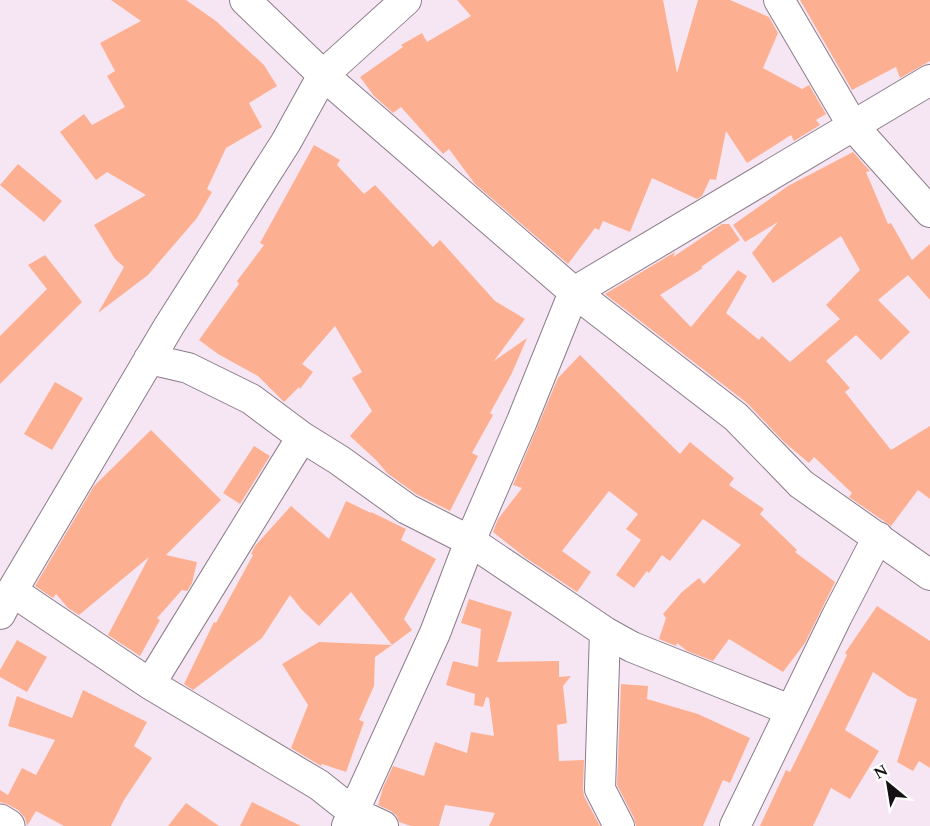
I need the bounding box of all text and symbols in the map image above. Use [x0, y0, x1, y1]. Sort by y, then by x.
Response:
north arrow [858, 754, 918, 814]
text: N [869, 758, 893, 786]

